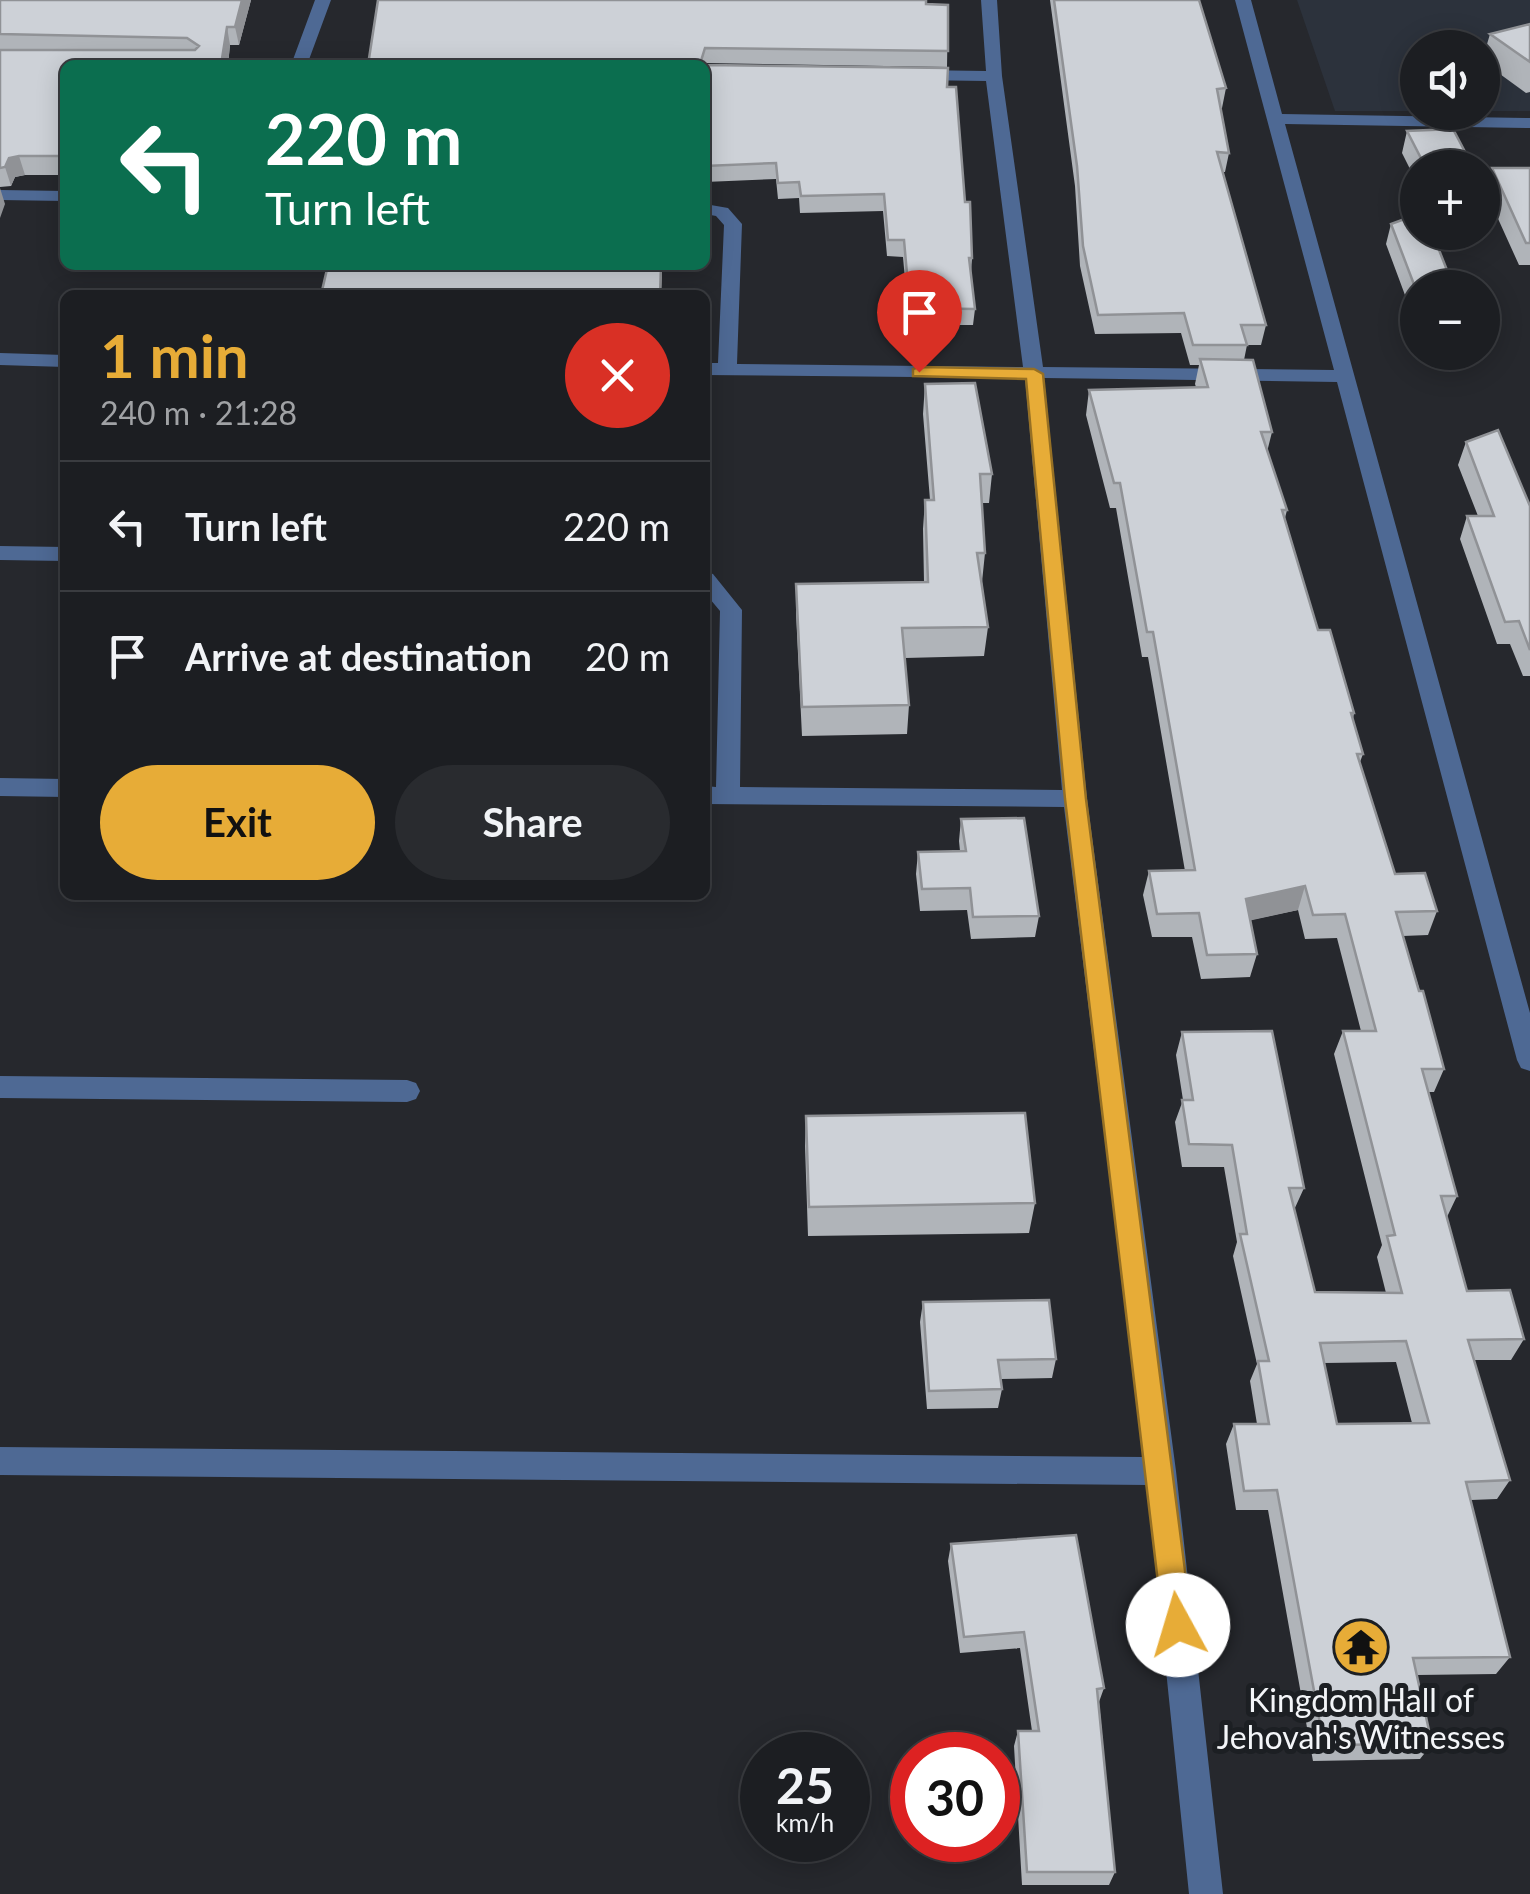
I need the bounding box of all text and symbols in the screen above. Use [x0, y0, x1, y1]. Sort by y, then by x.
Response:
map controls [1400, 30, 1500, 370]
button: sound [1400, 30, 1500, 130]
text: 220 m [265, 96, 462, 180]
icon: left [100, 100, 230, 230]
button: + [1400, 150, 1500, 250]
text: Turn left [265, 181, 430, 235]
pin [877, 270, 962, 373]
button: − [1400, 270, 1500, 370]
icon: arrive [892, 285, 947, 340]
text: 1 min [100, 319, 249, 391]
button: close [565, 323, 670, 428]
text: 240 m · 21:28 [100, 393, 297, 432]
icon: left [100, 499, 155, 554]
text: Turn left [185, 503, 327, 549]
text: 220 m [563, 503, 670, 549]
icon: arrive [100, 629, 155, 684]
text: Arrive at destination [185, 633, 532, 679]
text: 20 m [585, 633, 670, 679]
button: Exit [100, 765, 375, 880]
button: Share [395, 765, 670, 880]
position arrow [1126, 1573, 1230, 1677]
temple icon: Kingdom Hall of Jehovah's Witnesses [1331, 1617, 1391, 1677]
place label: Kingdom Hall of Jehovah's Witnesses [1217, 1680, 1505, 1756]
speed limit sign: 30 [890, 1732, 1020, 1862]
text: 25 [776, 1755, 834, 1815]
text: km/h [776, 1807, 834, 1837]

